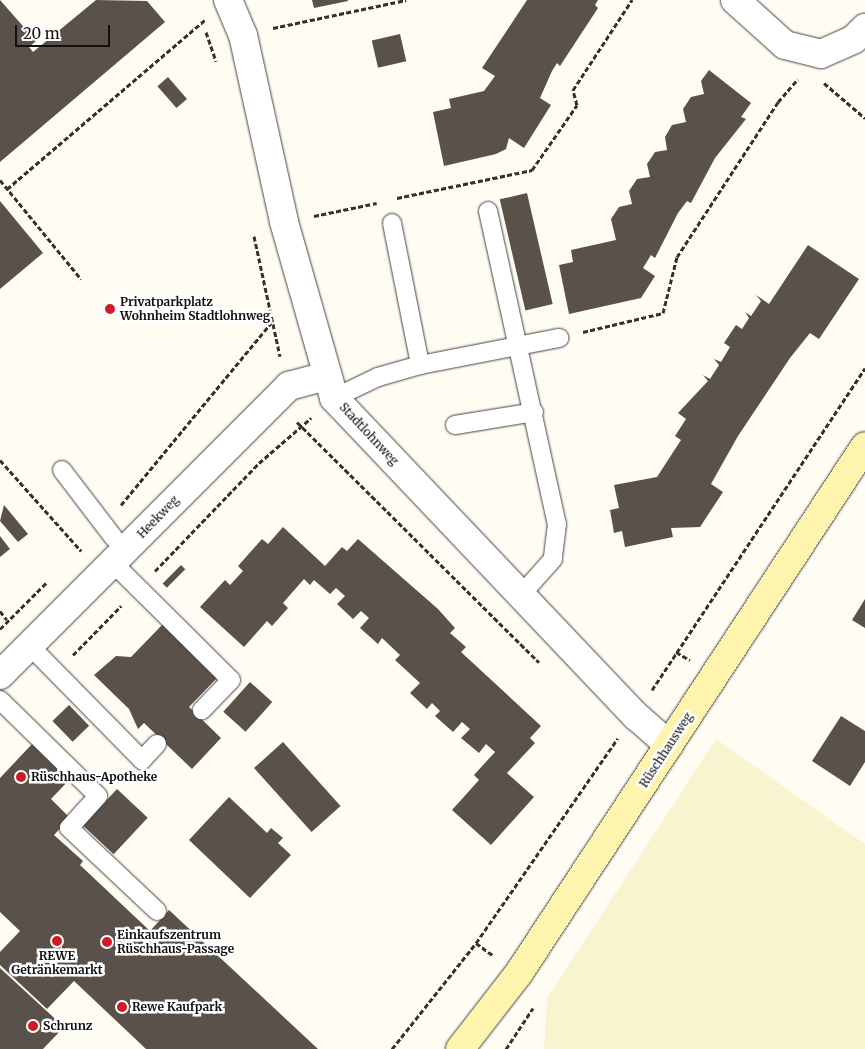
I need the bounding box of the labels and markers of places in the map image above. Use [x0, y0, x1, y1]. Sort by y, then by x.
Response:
place label: Privatparkplatz Wohnheim Stadtlohnweg [120, 295, 270, 323]
marker: Privatparkplatz Wohnheim Stadtlohnweg [104, 303, 116, 315]
place label: Rüschhaus-Apotheke [31, 770, 157, 784]
marker: Rüschhaus-Apotheke [15, 771, 27, 783]
place label: Einkaufszentrum Rüschhaus-Passage [117, 928, 234, 956]
marker: REWE Getränkemarkt [51, 935, 63, 947]
marker: Einkaufszentrum Rüschhaus-Passage [101, 936, 113, 948]
place label: REWE Getränkemarkt [11, 949, 103, 977]
place label: Rewe Kaufpark [132, 1000, 222, 1014]
marker: Rewe Kaufpark [116, 1001, 128, 1013]
place label: Schrunz [43, 1019, 92, 1033]
marker: Schrunz [27, 1020, 39, 1032]

